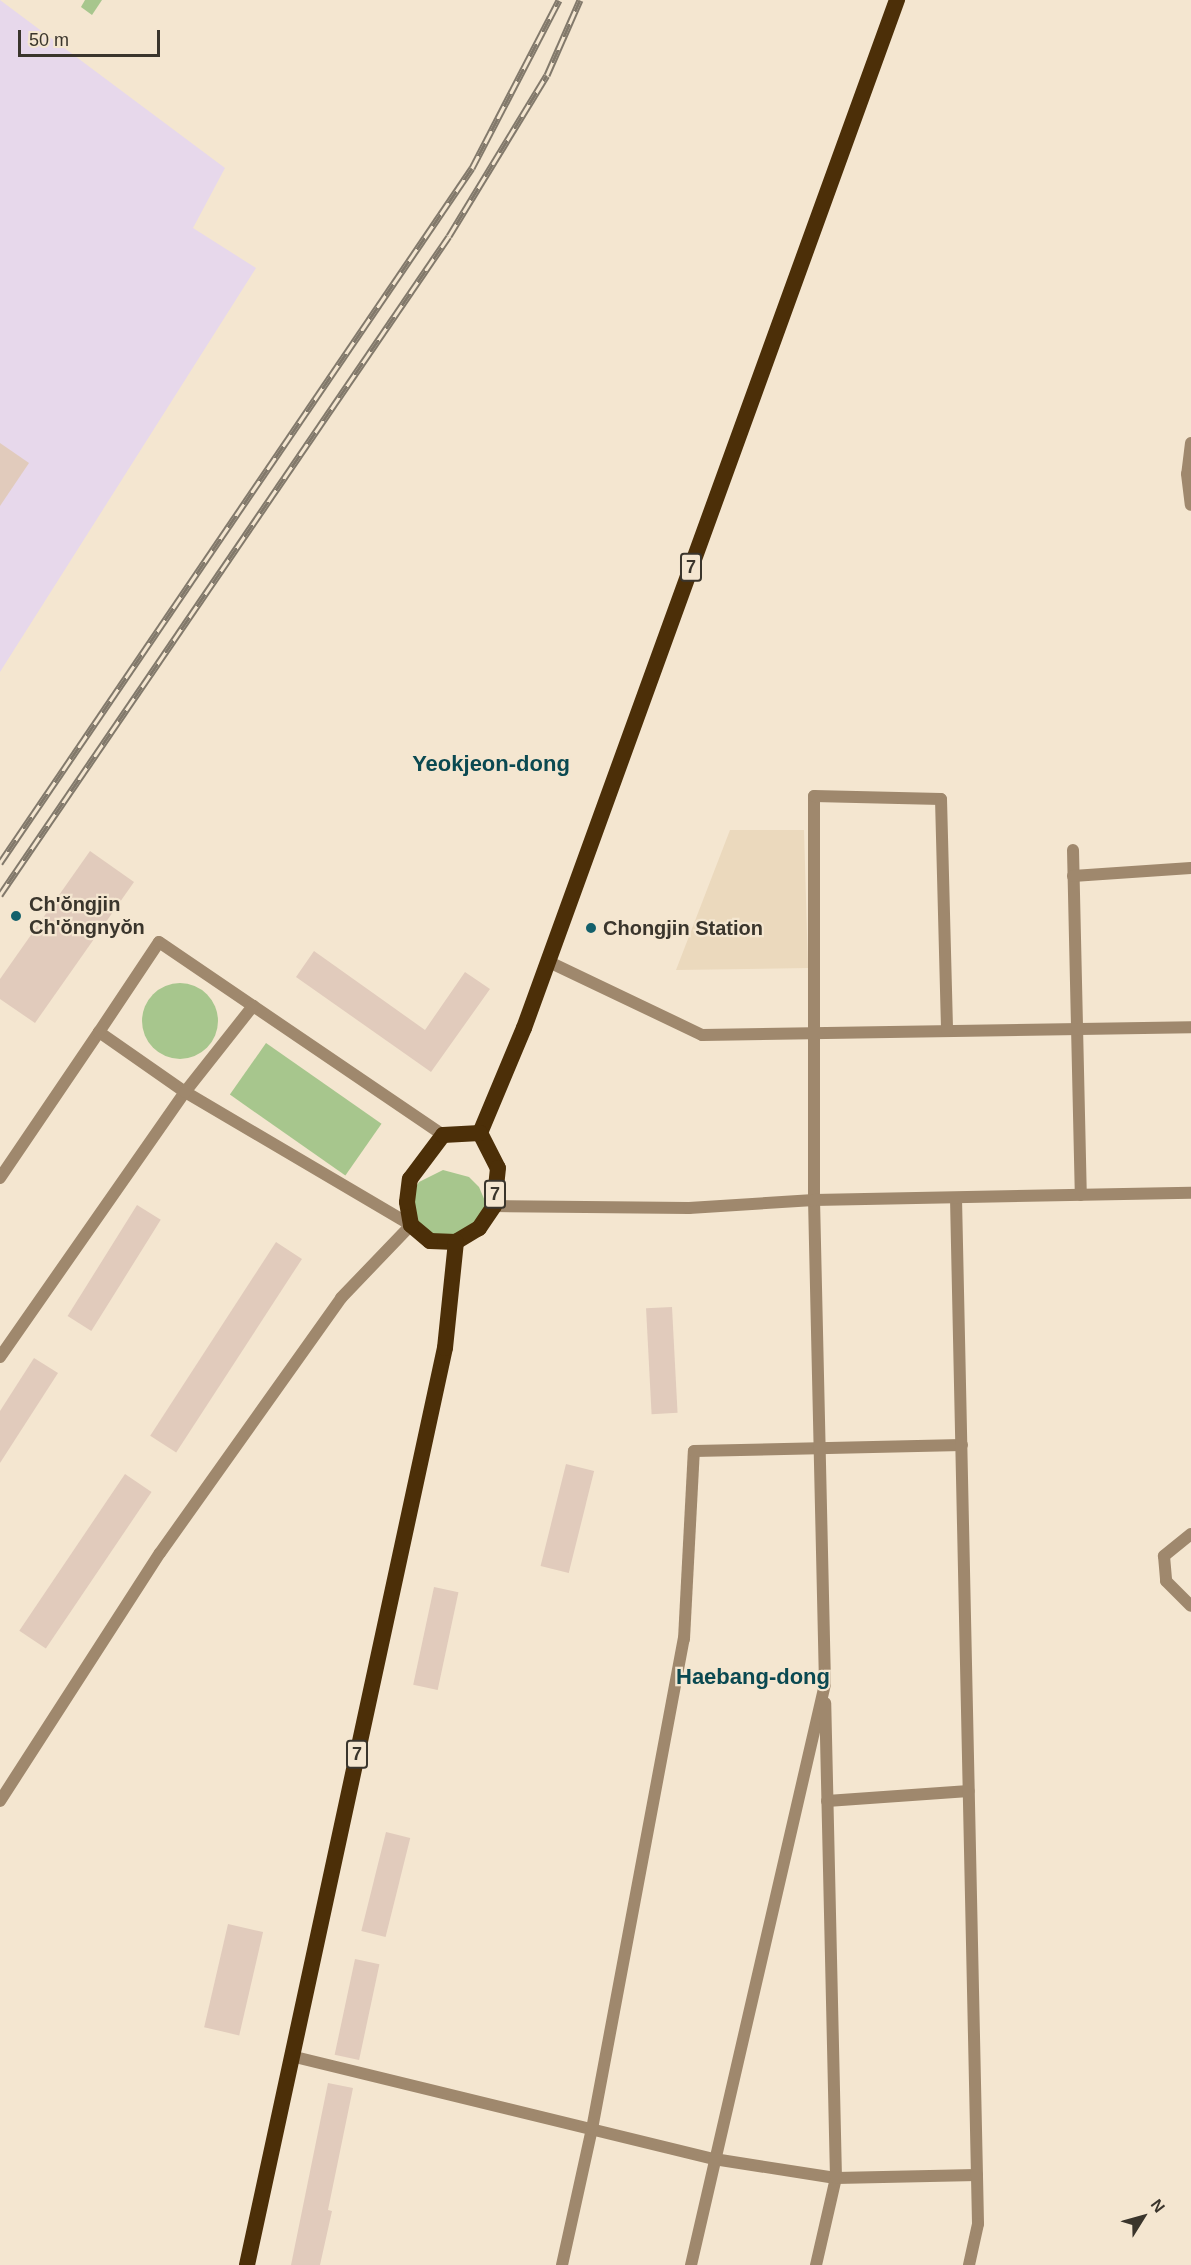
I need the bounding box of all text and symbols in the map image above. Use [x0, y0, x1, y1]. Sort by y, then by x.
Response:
scale bar [21, 18, 164, 56]
text: 50 m [29, 30, 69, 50]
road number: 7 [679, 552, 703, 582]
district label: Yeokjeon-dong [412, 751, 570, 777]
place label: Ch'ŏngjin Ch'ŏngnyŏn [29, 892, 145, 939]
marker: Ch'ŏngjin Ch'ŏngnyŏn [7, 907, 25, 925]
place label: Chongjin Station [603, 916, 763, 940]
marker: Chongjin Station [584, 921, 598, 935]
road number: 7 [483, 1179, 507, 1209]
district label: Haebang-dong [676, 1664, 830, 1690]
road number: 7 [345, 1739, 369, 1769]
north arrow [1113, 2187, 1173, 2247]
text: N [1148, 2196, 1168, 2216]

